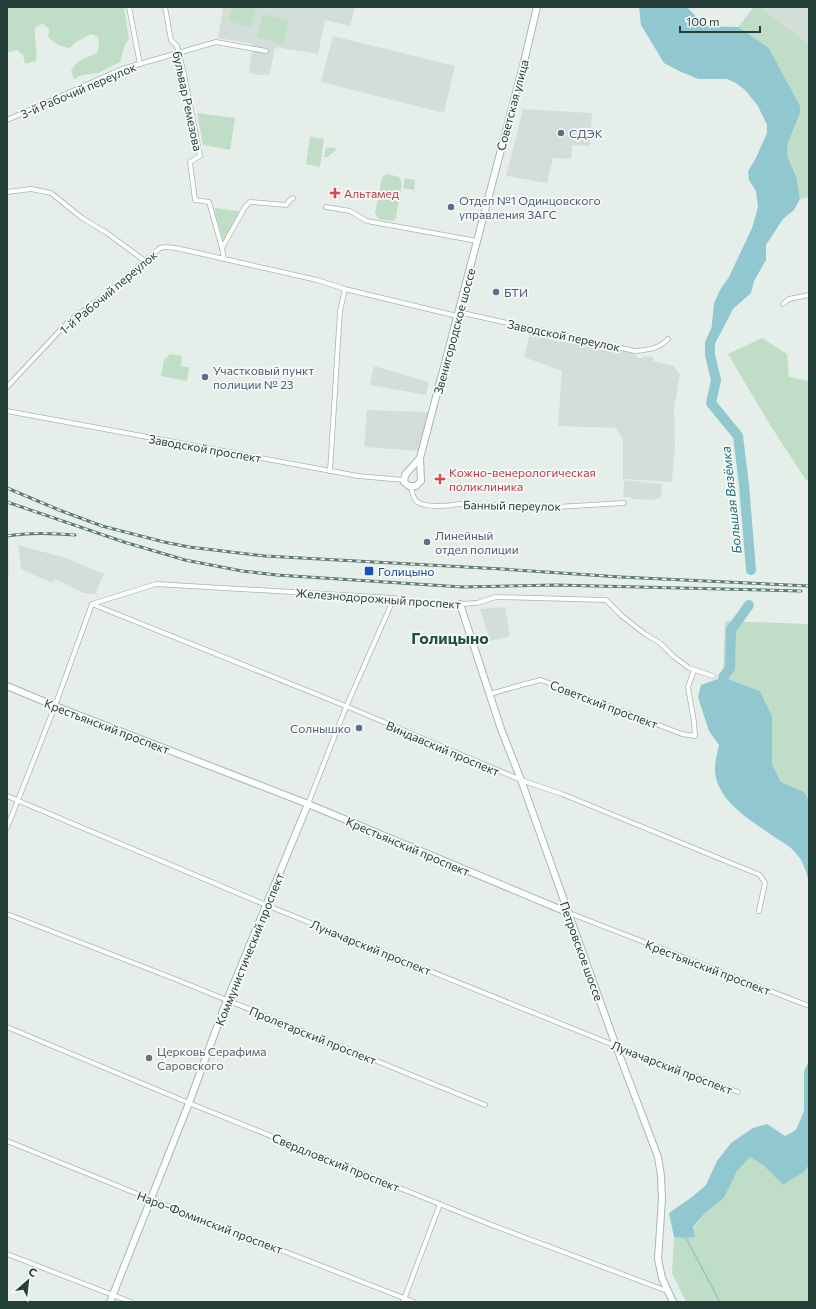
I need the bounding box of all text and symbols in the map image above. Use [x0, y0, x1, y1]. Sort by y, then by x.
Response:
scale bar [680, 8, 760, 34]
text: 100 m [686, 14, 720, 28]
street label: бульвар Ремезова [171, 50, 205, 152]
street label: Советская улица [493, 58, 531, 152]
street label: 3-й Рабочий переулок [18, 59, 139, 121]
place label: СДЭК [569, 126, 603, 140]
marker: СДЭК [556, 128, 566, 138]
place label: Альтамед [344, 186, 399, 200]
marker: Альтамед [329, 187, 341, 199]
place label: Отдел №1 Одинцовского управления ЗАГС [459, 193, 601, 221]
marker: Отдел №1 Одинцовского управления ЗАГС [446, 202, 456, 212]
street label: 1-й Рабочий переулок [56, 247, 160, 337]
street label: Звенигородское шоссе [430, 266, 478, 396]
place label: БТИ [504, 285, 528, 299]
marker: БТИ [491, 287, 501, 297]
street label: Заводской переулок [506, 316, 622, 354]
place label: Участковый пункт полиции № 23 [213, 363, 314, 391]
marker: Участковый пункт полиции № 23 [200, 372, 210, 382]
street label: Заводской проспект [148, 431, 263, 465]
water label: Большая Вязёмка [717, 445, 745, 555]
place label: Кожно-венерологическая поликлиника [449, 465, 596, 493]
marker: Кожно-венерологическая поликлиника [434, 473, 446, 485]
street label: Банный переулок [463, 497, 562, 513]
place label: Линейный отдел полиции [435, 528, 519, 556]
marker: Линейный отдел полиции [422, 537, 432, 547]
place label: Голицыно [378, 564, 434, 578]
marker: Голицыно [363, 565, 375, 577]
street label: Железнодорожный проспект [295, 585, 462, 611]
district label: Голицыно [411, 628, 489, 647]
street label: Советский проспект [548, 677, 660, 731]
street label: Крестьянский проспект [42, 696, 172, 756]
street label: Виндавский проспект [384, 718, 502, 778]
place label: Солнышко [290, 721, 351, 735]
marker: Солнышко [354, 723, 364, 733]
street label: Крестьянский проспект [344, 814, 472, 879]
street label: Коммунистический проспект [212, 870, 286, 1027]
street label: Петровское шоссе [558, 899, 606, 1003]
street label: Луначарский проспект [309, 916, 434, 978]
street label: Крестьянский проспект [643, 937, 773, 997]
street label: Пролетарский проспект [247, 1003, 379, 1067]
street label: Луначарский проспект [610, 1037, 735, 1097]
place label: Церковь Серафима Саровского [157, 1044, 267, 1072]
marker: Церковь Серафима Саровского [144, 1053, 154, 1063]
street label: Свердловский проспект [270, 1130, 402, 1194]
street label: Наро-Фоминский проспект [135, 1188, 285, 1256]
north arrow [8, 1261, 48, 1301]
text: С [27, 1264, 40, 1279]

